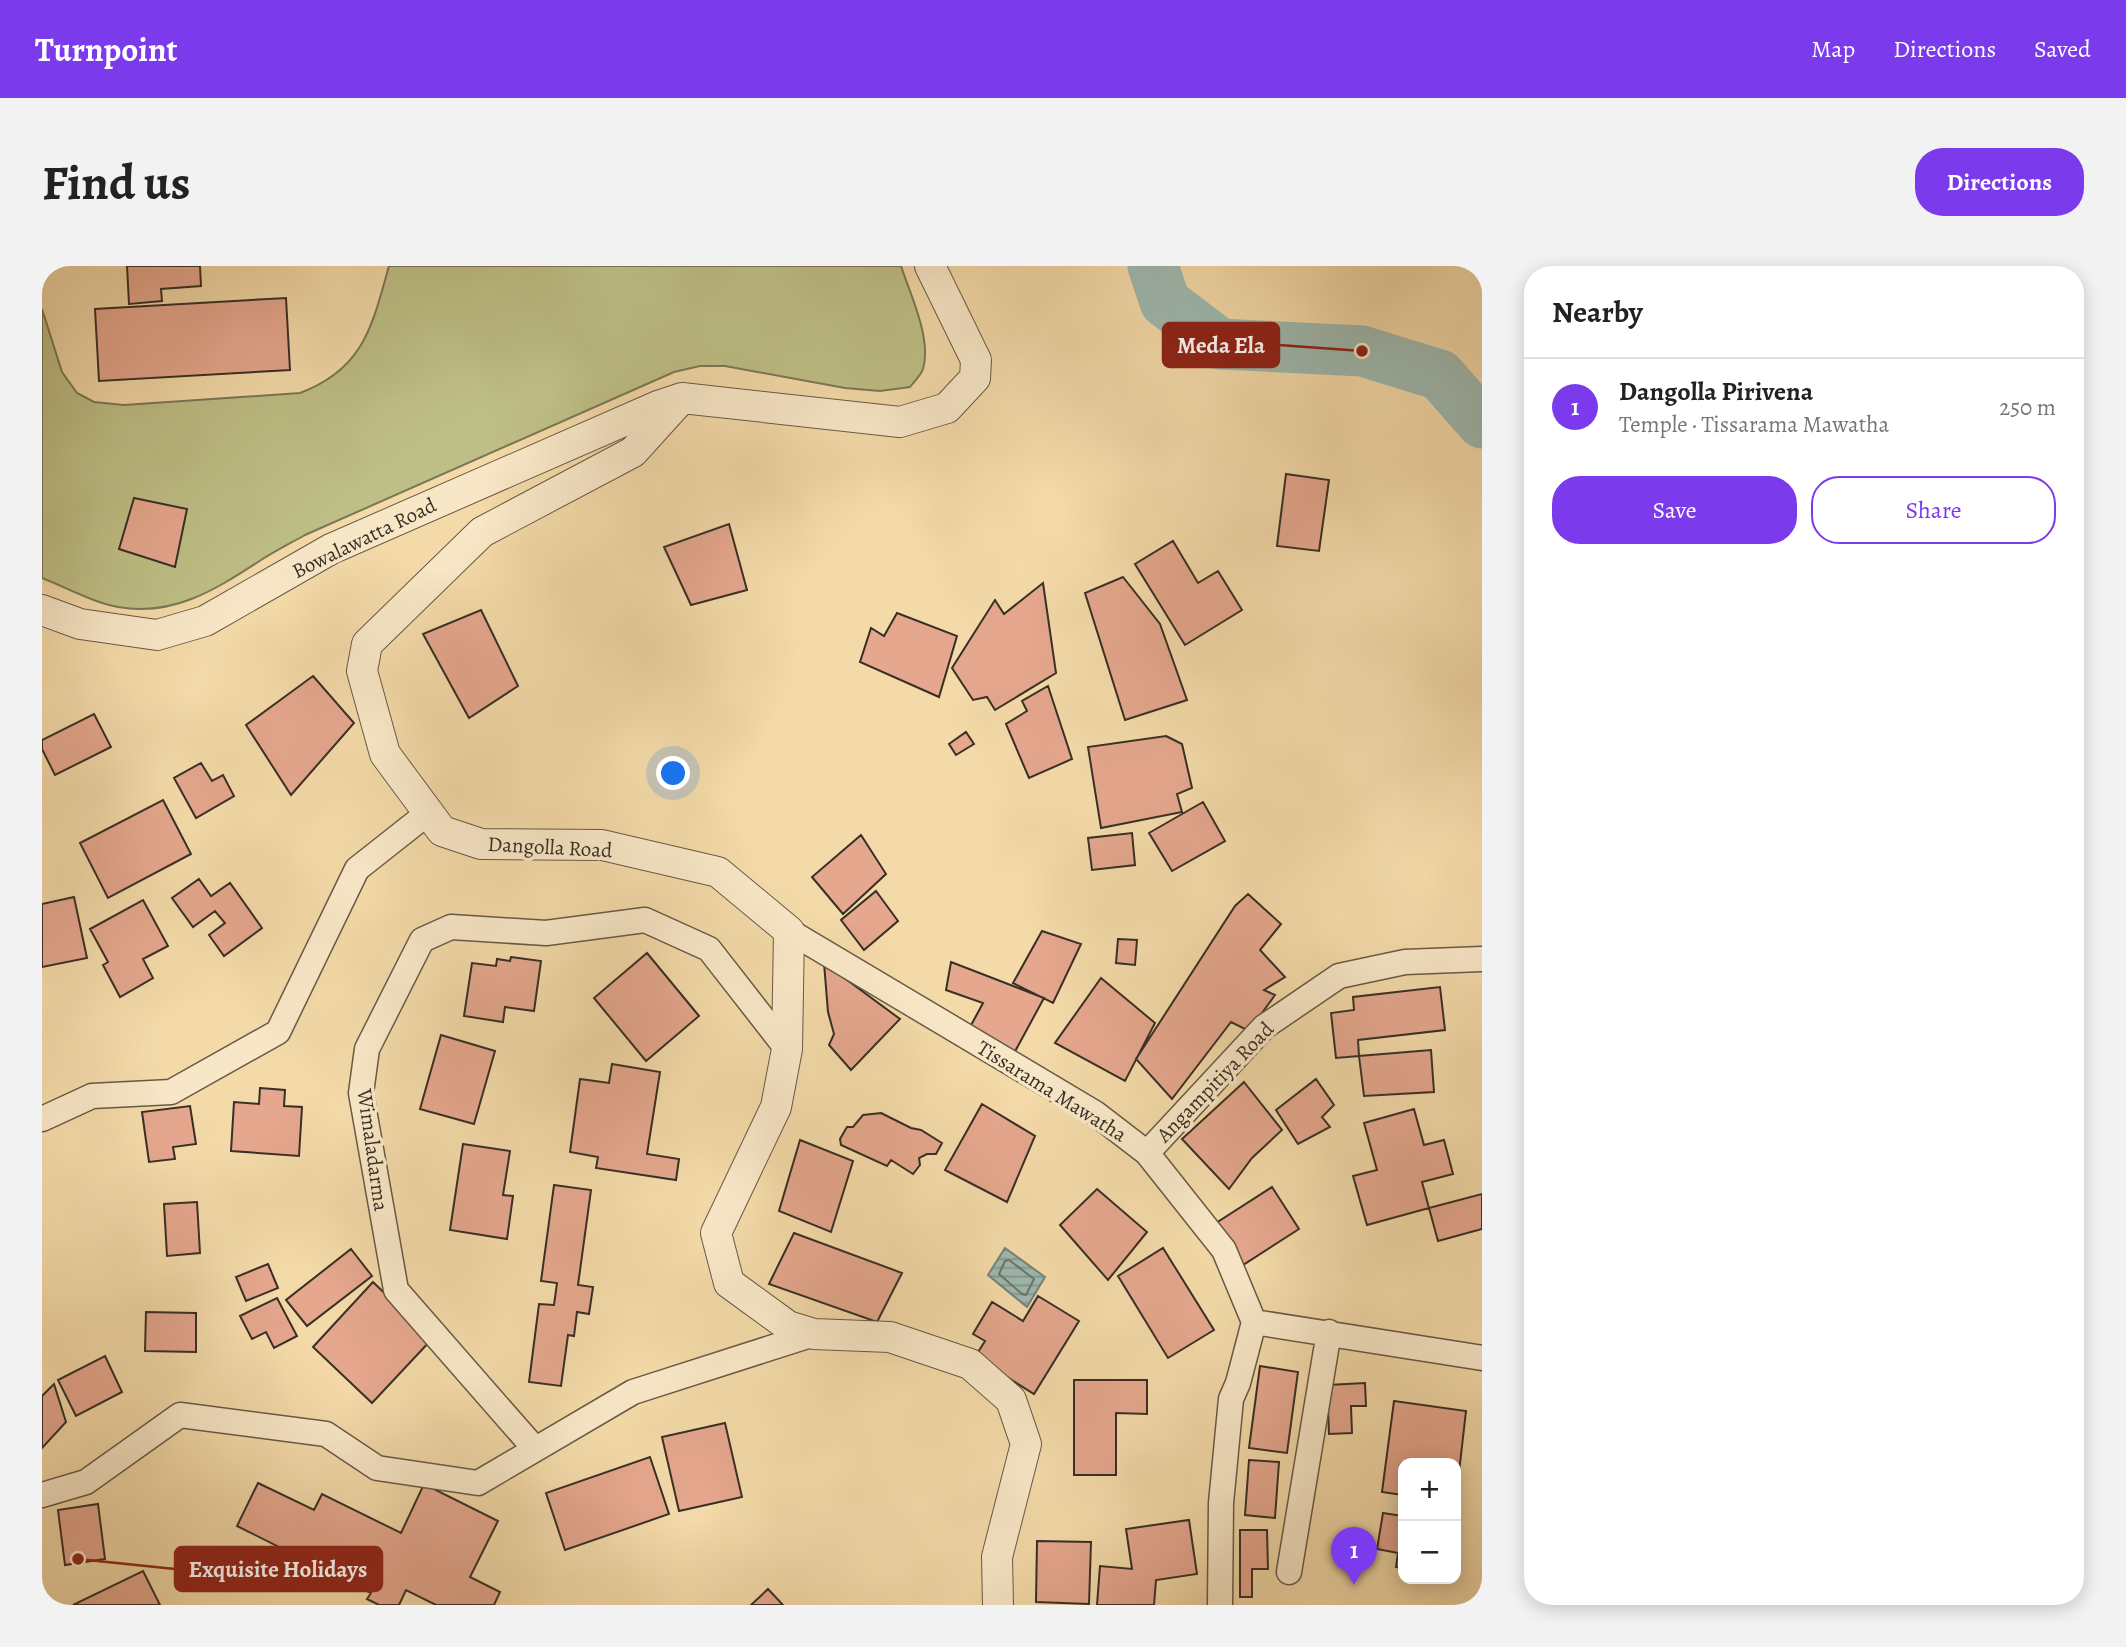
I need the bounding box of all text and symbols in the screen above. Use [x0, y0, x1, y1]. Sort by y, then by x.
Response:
text: Turnpoint [35, 27, 177, 72]
text: Map [1811, 33, 1855, 65]
text: Directions [1893, 33, 1996, 65]
text: Saved [2034, 33, 2091, 65]
button: Directions [1915, 148, 2084, 216]
text: Find us [42, 149, 190, 216]
text: Nearby [1552, 292, 1643, 332]
callout: Meda Ela [1163, 323, 1279, 367]
text: Meda Ela [1177, 330, 1265, 361]
text: Dangolla Pirivena [1619, 374, 1813, 409]
text: 1 [1571, 392, 1579, 423]
text: 250 m [1999, 392, 2056, 423]
text: Temple · Tissarama Mawatha [1619, 409, 1889, 440]
button: Save [1552, 476, 1797, 544]
button: Share [1811, 476, 2056, 544]
street label: Bowalawatta Road [287, 491, 441, 585]
your location [656, 756, 690, 790]
street label: Dangolla Road [487, 830, 614, 864]
street label: Angampitiya Road [1150, 1015, 1280, 1149]
street label: Tissarama Mawatha [972, 1034, 1132, 1148]
street label: Wimaladarma [350, 1086, 395, 1213]
map controls [1398, 1458, 1461, 1584]
button: + [1398, 1458, 1461, 1521]
button: − [1398, 1521, 1461, 1584]
pin: 1 [1331, 1527, 1377, 1585]
callout: Exquisite Holidays [175, 1547, 382, 1591]
text: Exquisite Holidays [189, 1554, 367, 1585]

